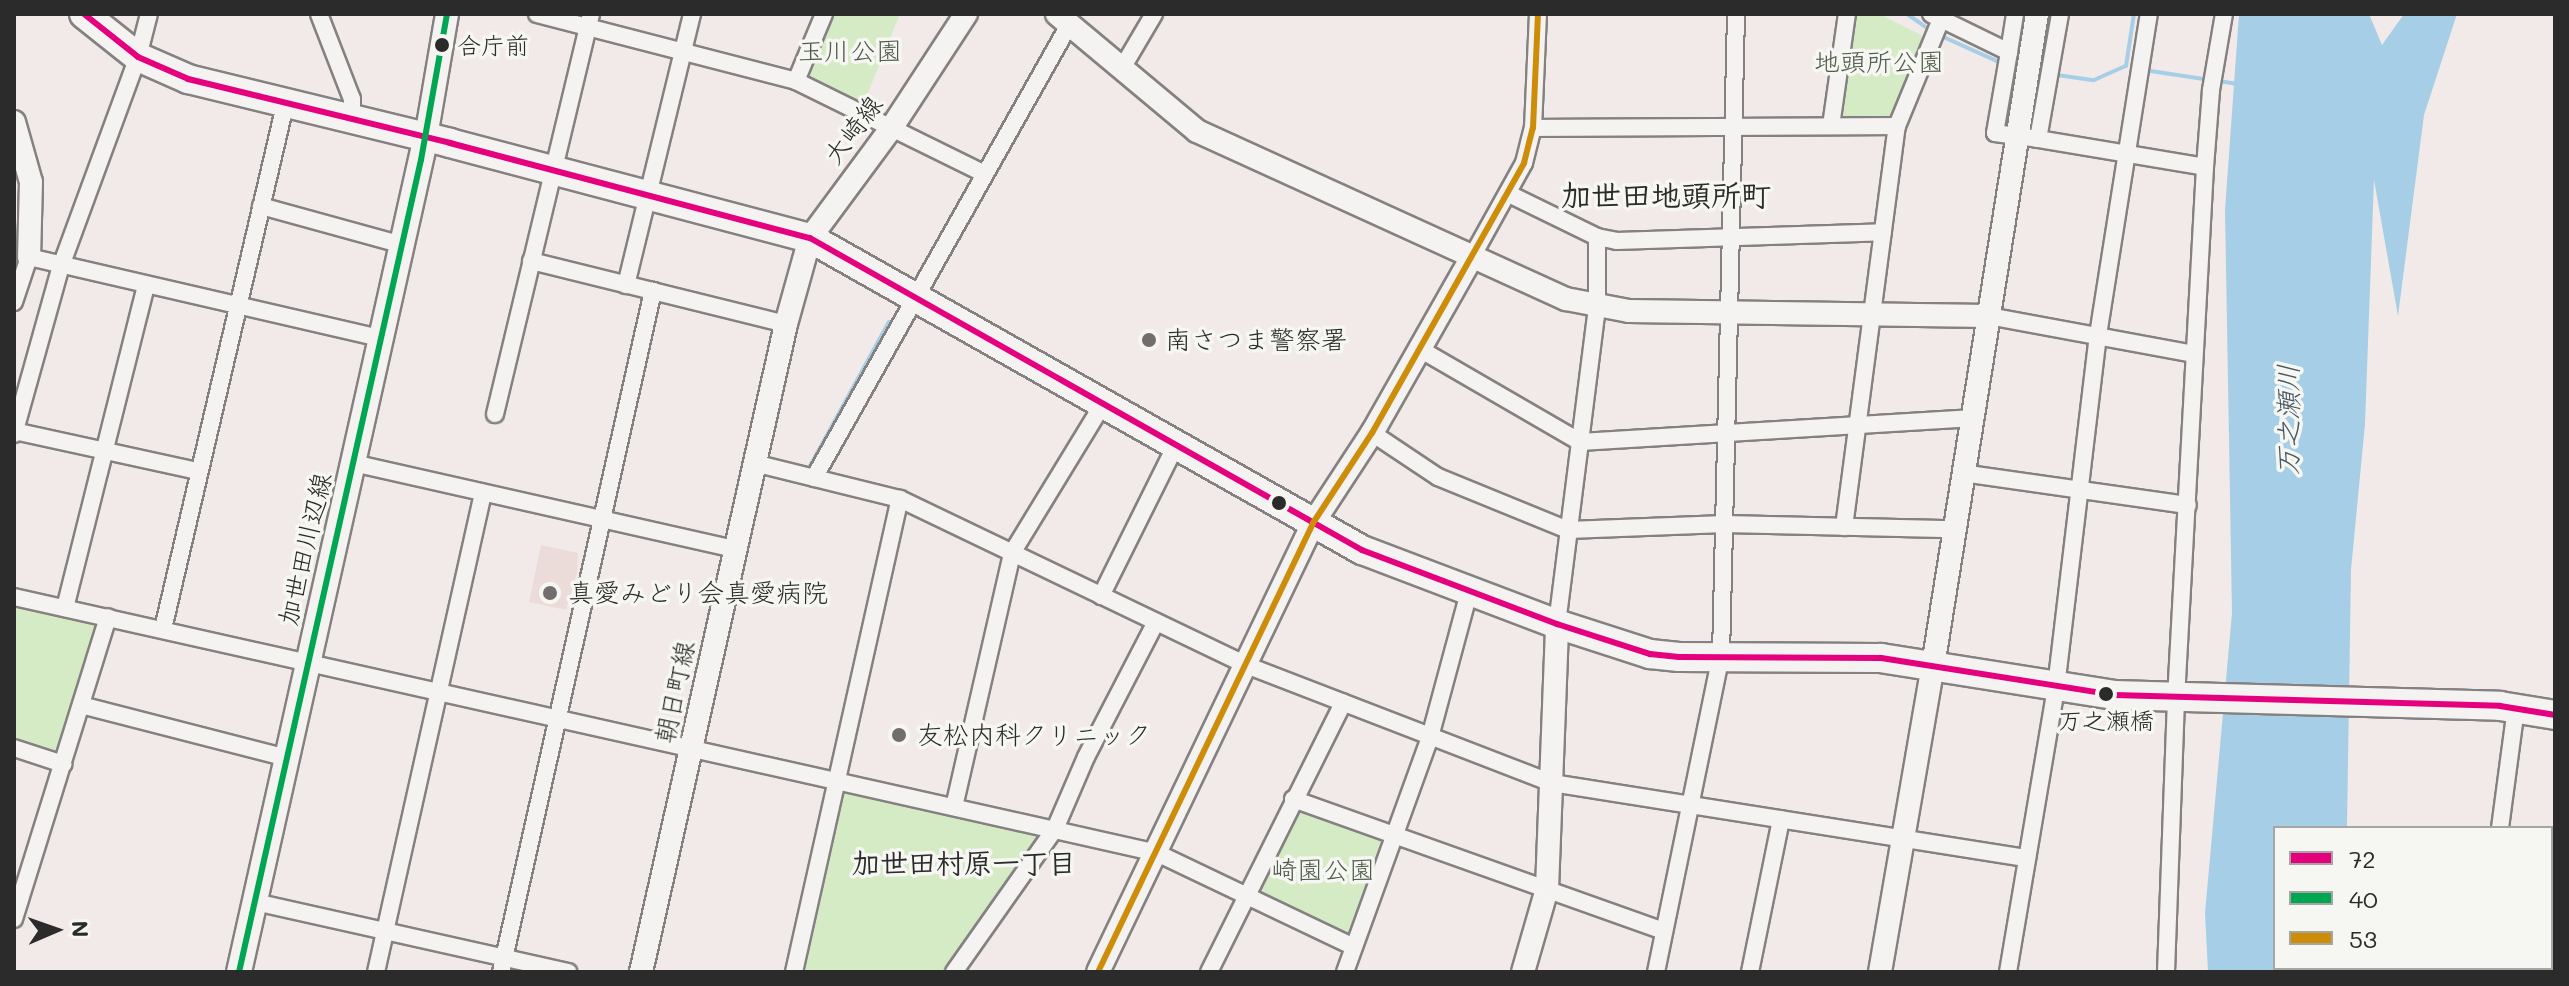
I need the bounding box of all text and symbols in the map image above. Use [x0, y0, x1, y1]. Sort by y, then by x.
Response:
place label: 合庁前 [457, 31, 529, 59]
park label: 玉川公園 [798, 35, 902, 67]
marker: 合庁前 [434, 37, 450, 53]
park label: 地頭所公園 [1814, 46, 1944, 78]
street label: 大崎線 [817, 89, 889, 171]
district label: 加世田地頭所町 [1561, 176, 1771, 212]
place label: 南さつま警察署 [1165, 324, 1347, 356]
marker: 南さつま警察署 [1140, 331, 1158, 349]
water label: 万之瀬川 [2270, 364, 2304, 476]
street label: 加世田川辺線 [272, 469, 338, 629]
unlabelled marker [1271, 495, 1287, 511]
place label: 真愛みどり会真愛病院 [568, 577, 828, 609]
marker: 真愛みどり会真愛病院 [539, 582, 561, 604]
street label: 朝日町線 [649, 638, 701, 746]
marker: 万之瀬橋 [2098, 686, 2114, 702]
place label: 万之瀬橋 [2058, 706, 2154, 734]
place label: 友松内科クリニック [917, 719, 1151, 751]
marker: 友松内科クリニック [888, 724, 910, 746]
legend [2273, 826, 2553, 970]
text: 72 [2349, 843, 2376, 874]
district label: 加世田村原一丁目 [852, 845, 1076, 879]
park label: 崎園公園 [1271, 854, 1375, 886]
text: 40 [2349, 883, 2378, 914]
north arrow [16, 890, 96, 970]
text: N [66, 920, 95, 938]
text: 53 [2349, 923, 2377, 954]

